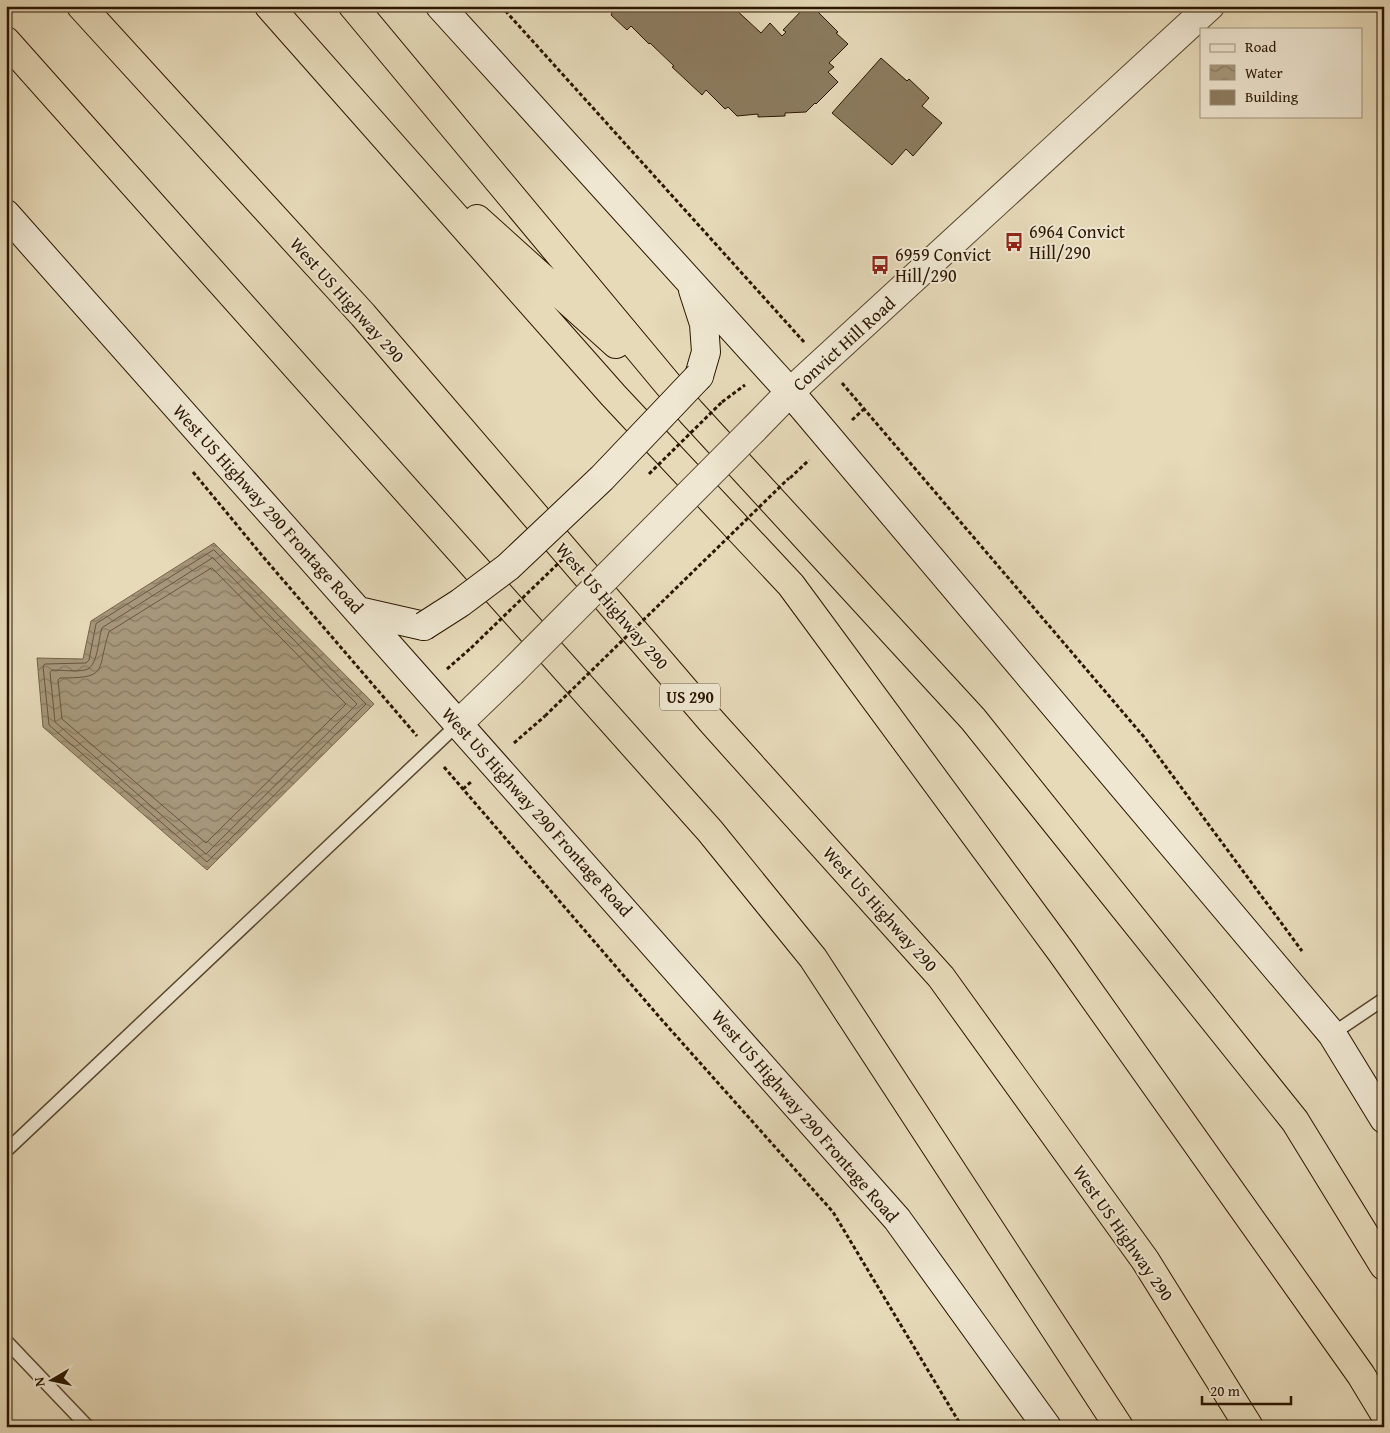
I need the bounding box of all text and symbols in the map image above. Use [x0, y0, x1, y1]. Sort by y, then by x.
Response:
legend [1200, 28, 1362, 118]
text: Road [1245, 36, 1276, 57]
text: Water [1245, 62, 1283, 83]
text: Building [1245, 86, 1299, 107]
place label: 6964 Convict Hill/290 [1029, 218, 1126, 266]
street label: West US Highway 290 [283, 231, 412, 369]
bus stop icon: 6964 Convict Hill/290 [1003, 231, 1025, 253]
place label: 6959 Convict Hill/290 [895, 241, 992, 289]
bus stop icon: 6959 Convict Hill/290 [869, 254, 891, 276]
street label: Convict Hill Road [786, 290, 901, 397]
street label: West US Highway 290 Frontage Road [167, 398, 370, 620]
street label: West US Highway 290 [549, 536, 676, 676]
road number: US 290 [660, 684, 720, 710]
street label: West US Highway 290 Frontage Road [436, 701, 639, 923]
street label: West US Highway 290 [816, 840, 945, 978]
street label: West US Highway 290 Frontage Road [705, 1003, 906, 1228]
street label: West US Highway 290 [1066, 1159, 1181, 1307]
north arrow [28, 1356, 78, 1406]
scale bar [1202, 1373, 1291, 1405]
text: N [28, 1375, 50, 1388]
text: 20 m [1210, 1380, 1241, 1401]

